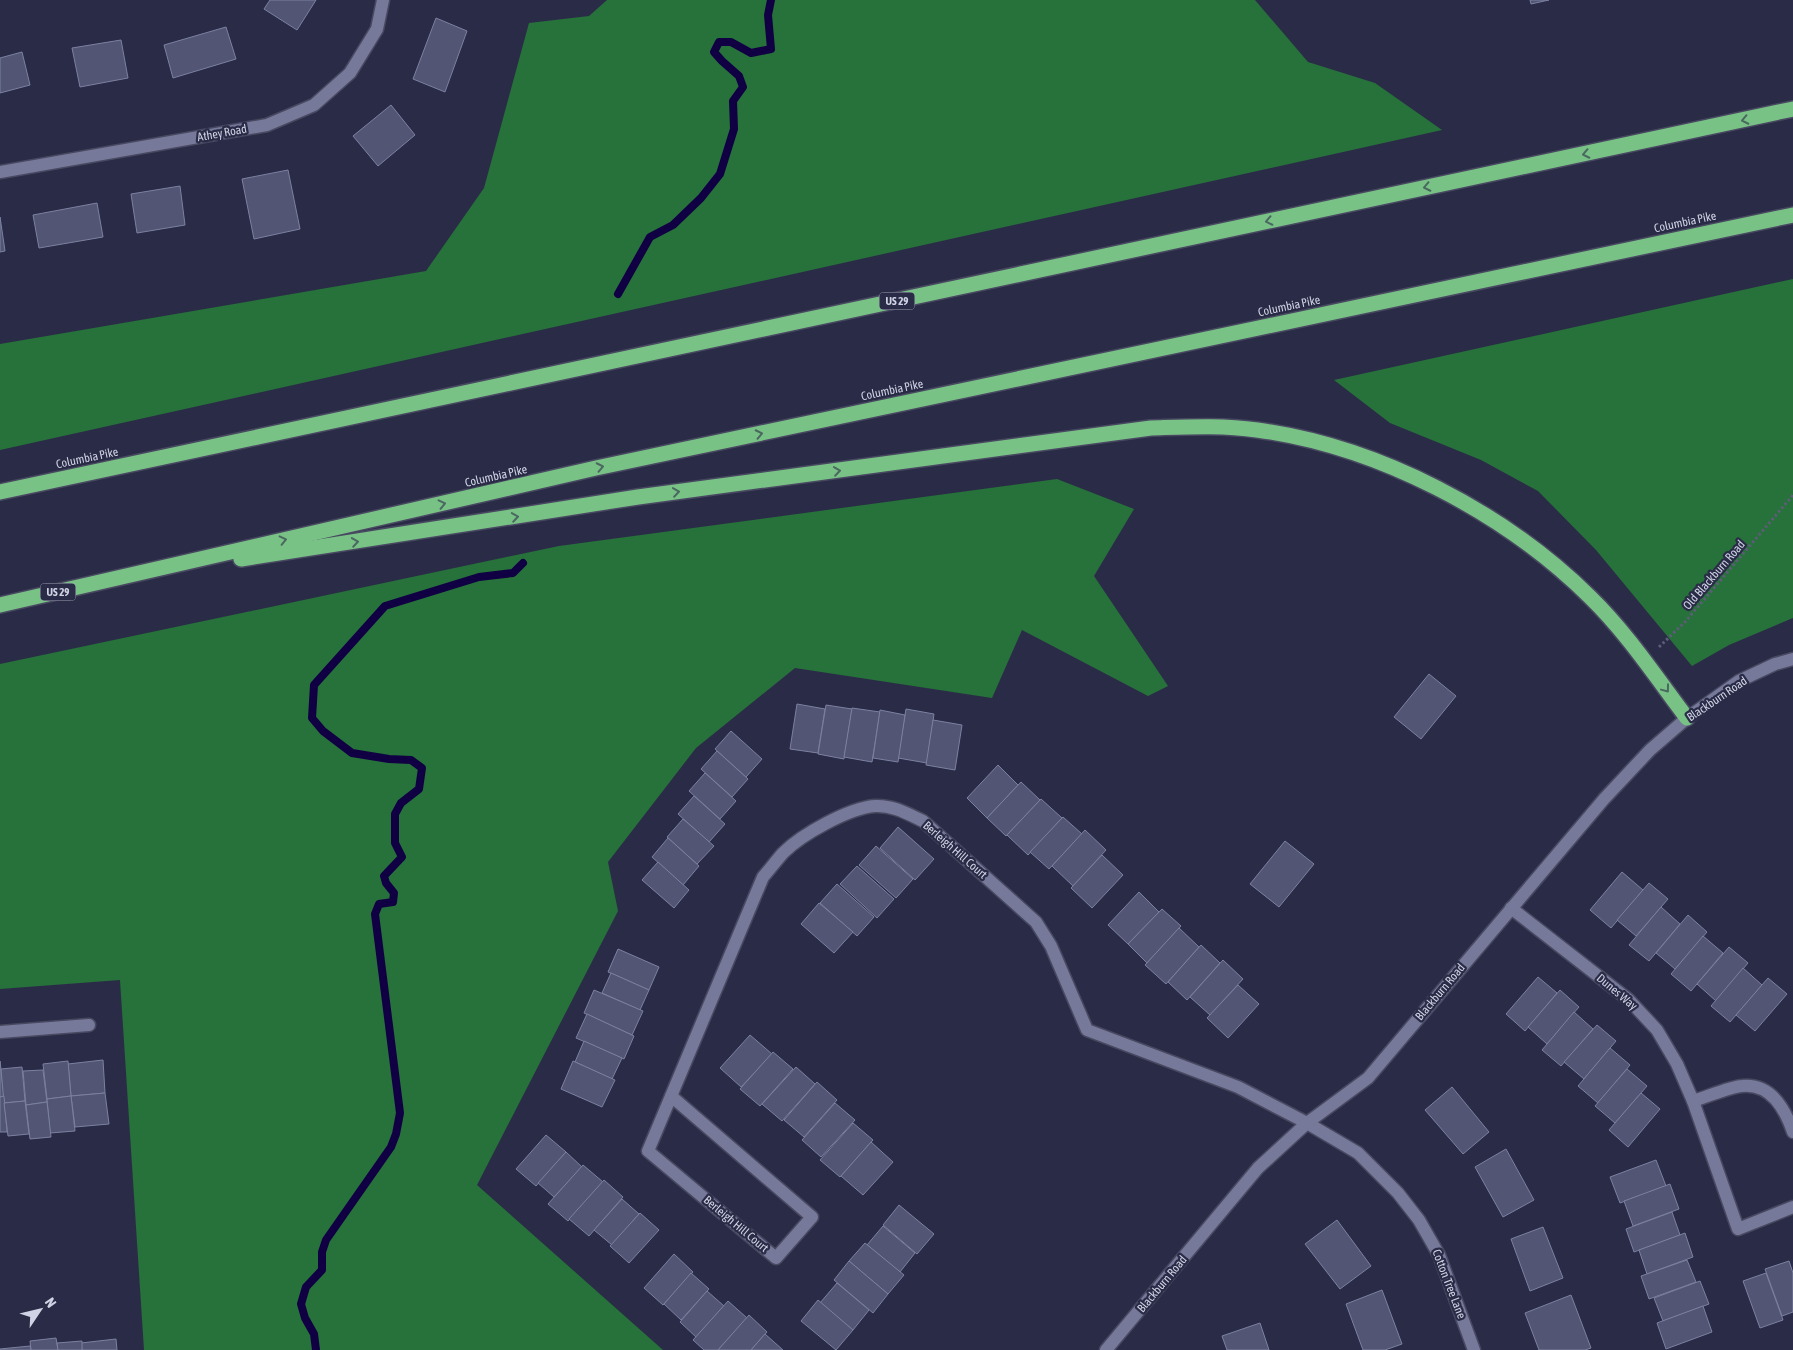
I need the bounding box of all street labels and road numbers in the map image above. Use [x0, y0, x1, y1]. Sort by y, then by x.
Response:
street label: Athey Road [196, 122, 248, 144]
street label: Columbia Pike [1653, 209, 1717, 235]
road number: US 29 [880, 292, 914, 310]
street label: Columbia Pike [1257, 293, 1321, 319]
street label: Columbia Pike [860, 377, 924, 403]
street label: Columbia Pike [55, 445, 119, 471]
street label: Columbia Pike [464, 462, 528, 490]
street label: Old Blackburn Road [1680, 538, 1748, 612]
road number: US 29 [40, 584, 76, 600]
street label: Blackburn Road [1684, 674, 1750, 724]
street label: Berleigh Hill Court [920, 818, 990, 882]
street label: Blackburn Road [1412, 961, 1468, 1023]
street label: Dunes Way [1594, 971, 1640, 1013]
street label: Berleigh Hill Court [701, 1193, 772, 1255]
street label: Cotton Tree Lane [1429, 1247, 1469, 1321]
street label: Blackburn Road [1134, 1253, 1190, 1315]

